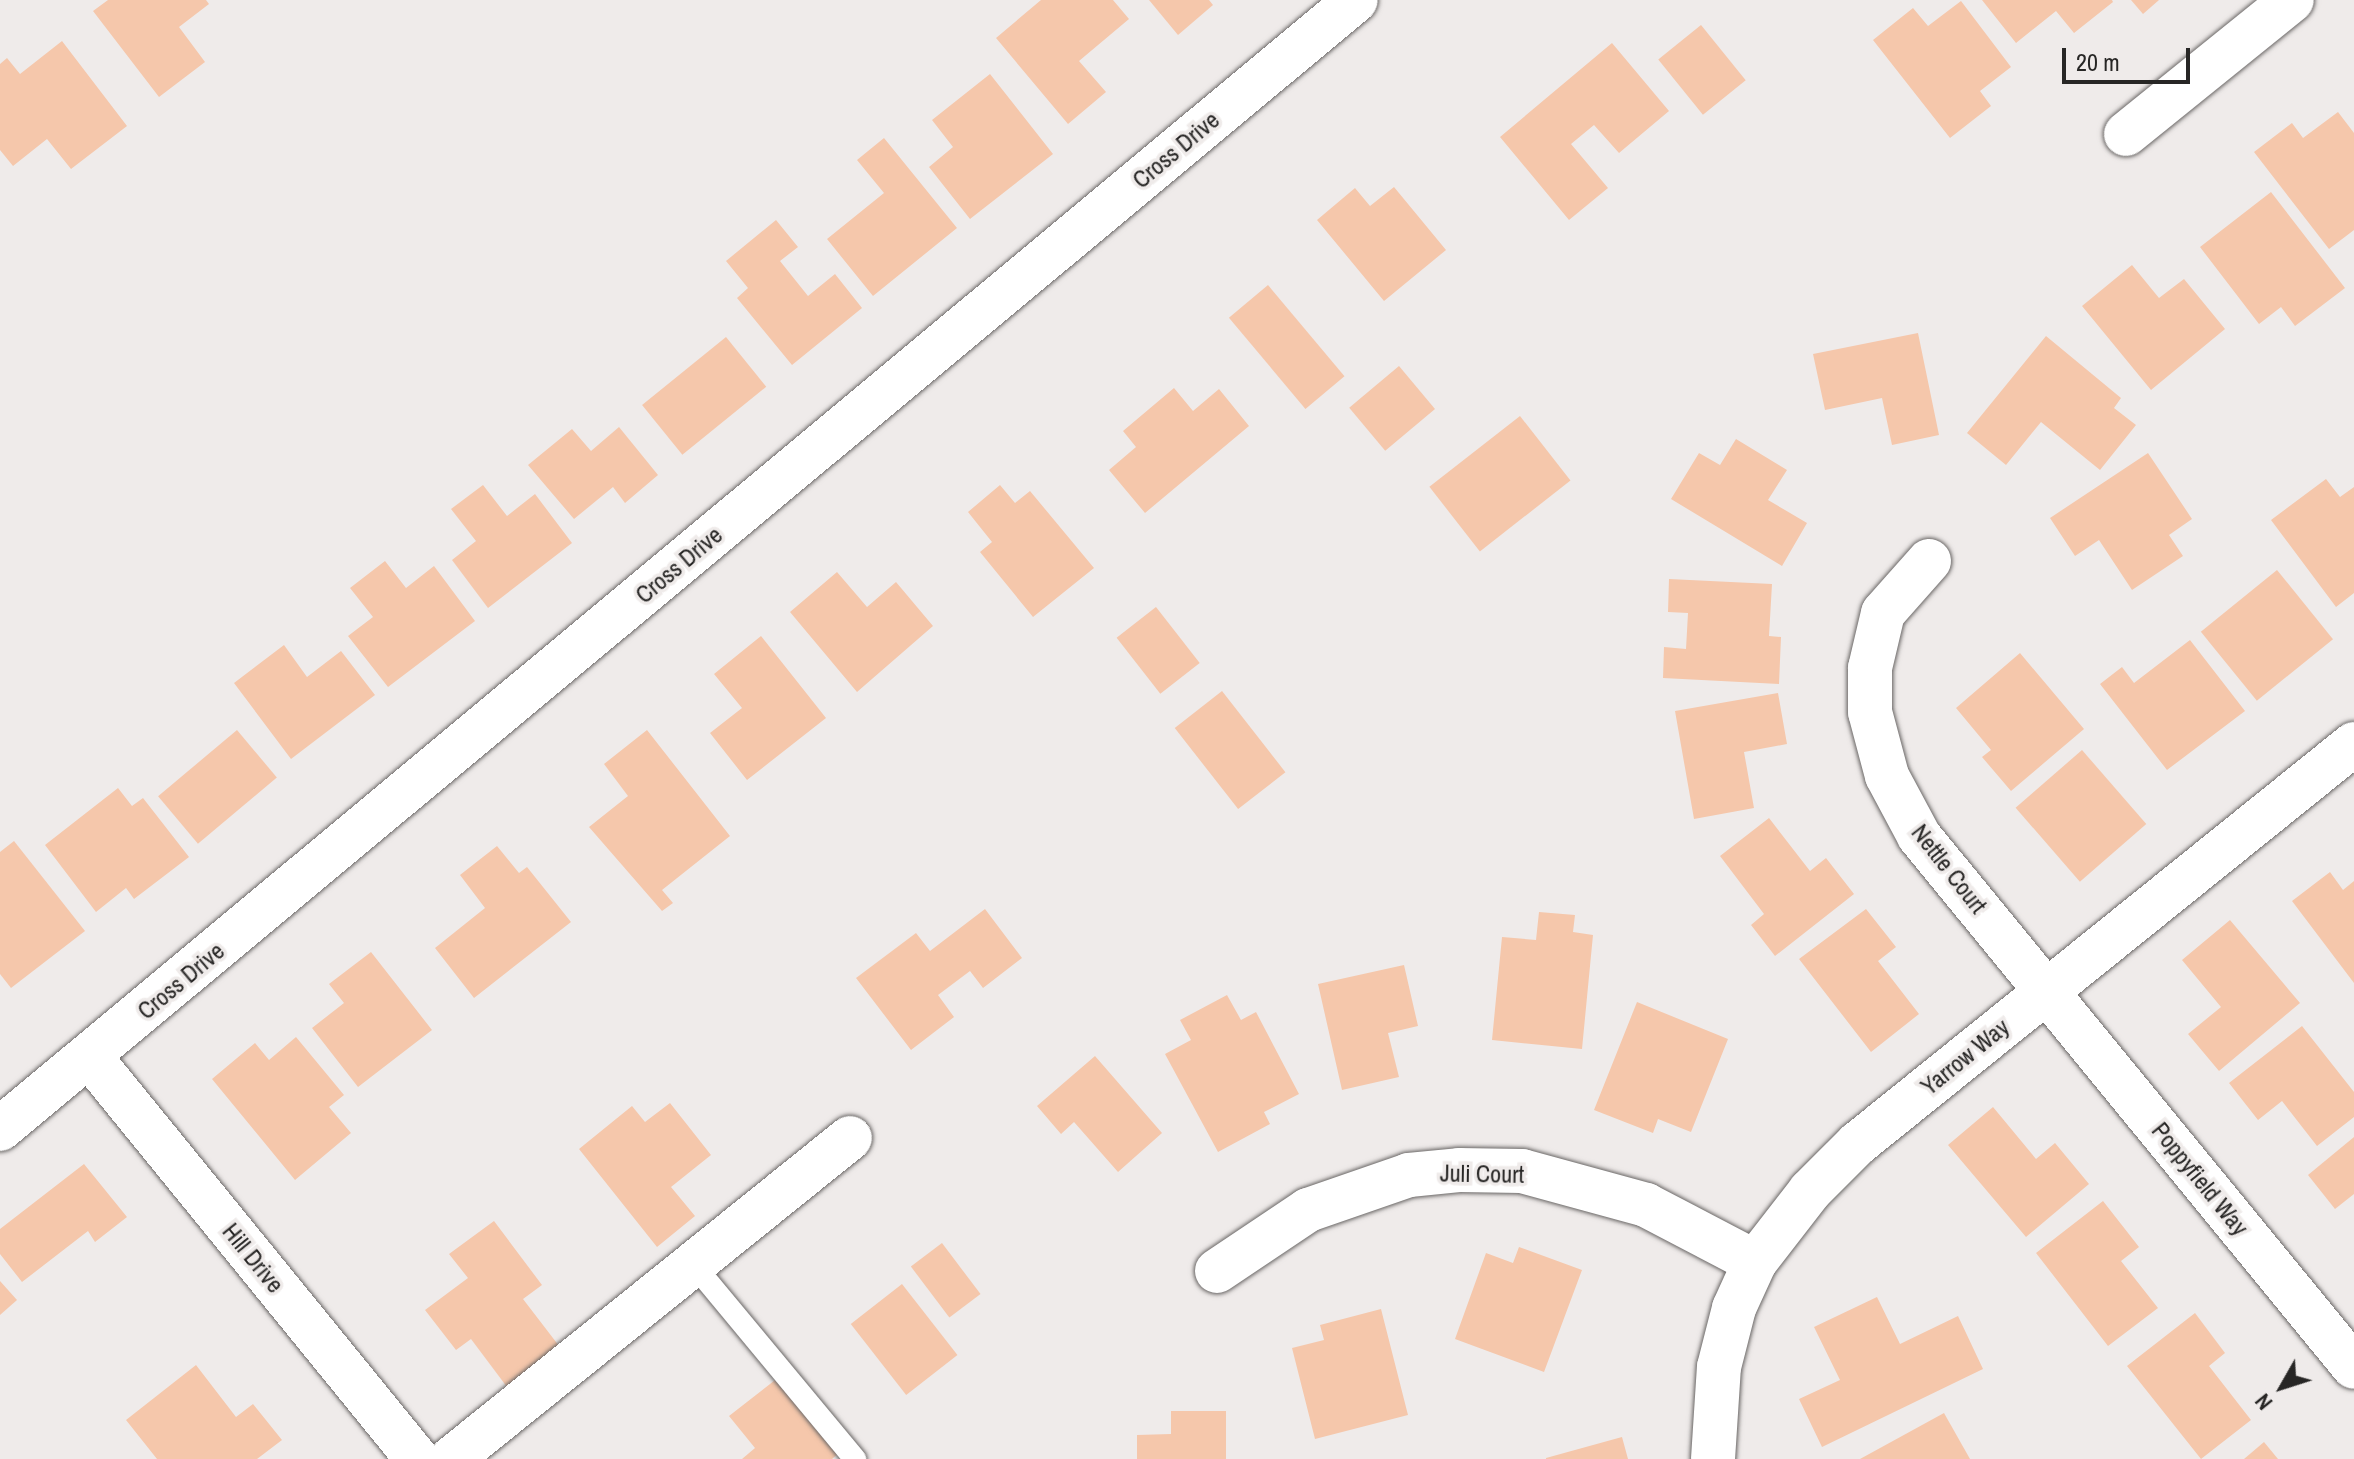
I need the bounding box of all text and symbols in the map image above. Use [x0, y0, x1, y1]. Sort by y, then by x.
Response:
scale bar [2066, 32, 2194, 82]
text: 20 m [2076, 46, 2120, 78]
street label: Cross Drive [1127, 106, 1225, 194]
street label: Cross Drive [630, 521, 728, 609]
street label: Nettle Court [1905, 819, 1993, 919]
street label: Cross Drive [132, 937, 230, 1025]
street label: Yarrow Way [1915, 1013, 2015, 1101]
street label: Poppyfield Way [2146, 1117, 2254, 1241]
street label: Juli Court [1440, 1159, 1524, 1189]
street label: Hill Drive [216, 1218, 290, 1298]
north arrow [2242, 1347, 2322, 1427]
text: N [2248, 1388, 2279, 1417]

